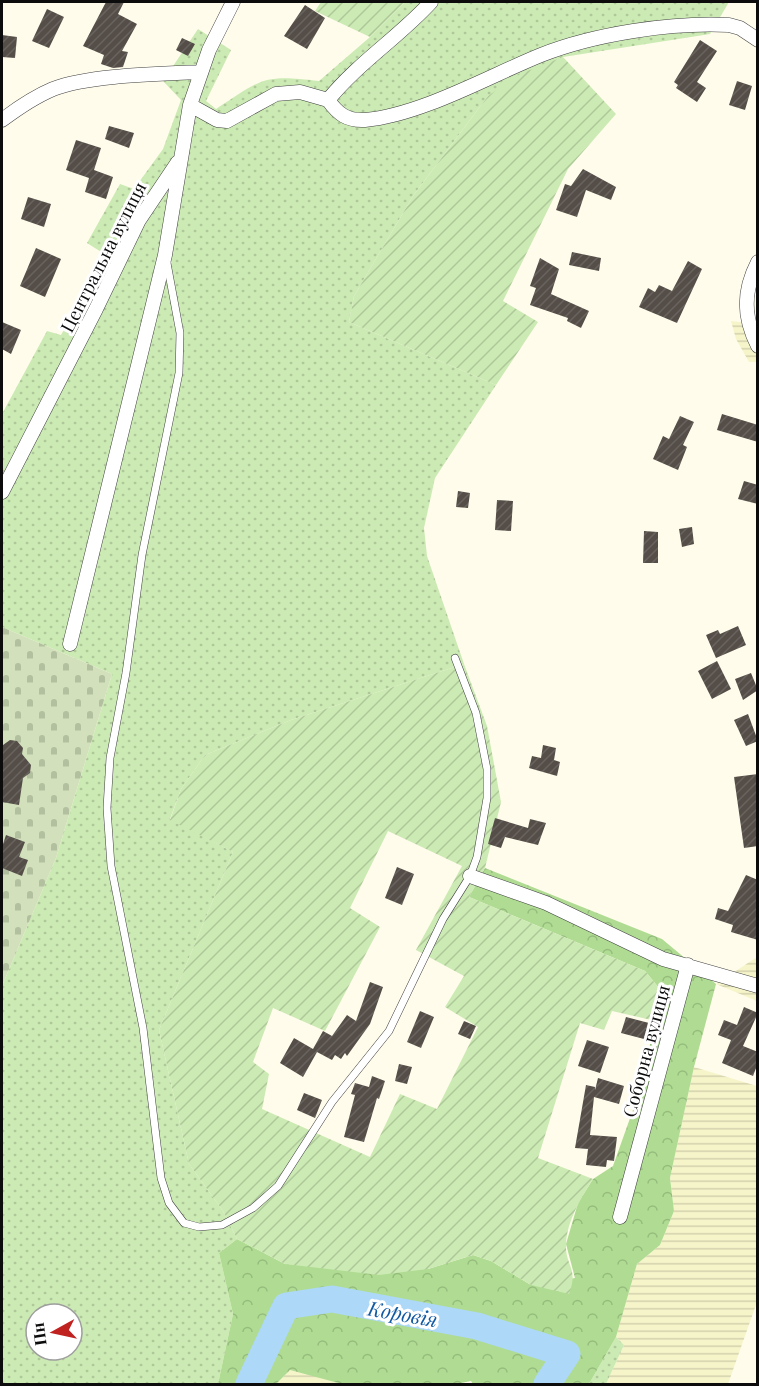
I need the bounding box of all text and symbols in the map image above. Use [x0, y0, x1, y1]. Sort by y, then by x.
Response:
street label: Центральна вулиця [55, 177, 151, 336]
street label: Соборна вулиця [617, 982, 675, 1120]
water label: Коровія [365, 1293, 440, 1332]
north arrow [24, 1302, 84, 1362]
text: Пн [27, 1321, 51, 1347]

